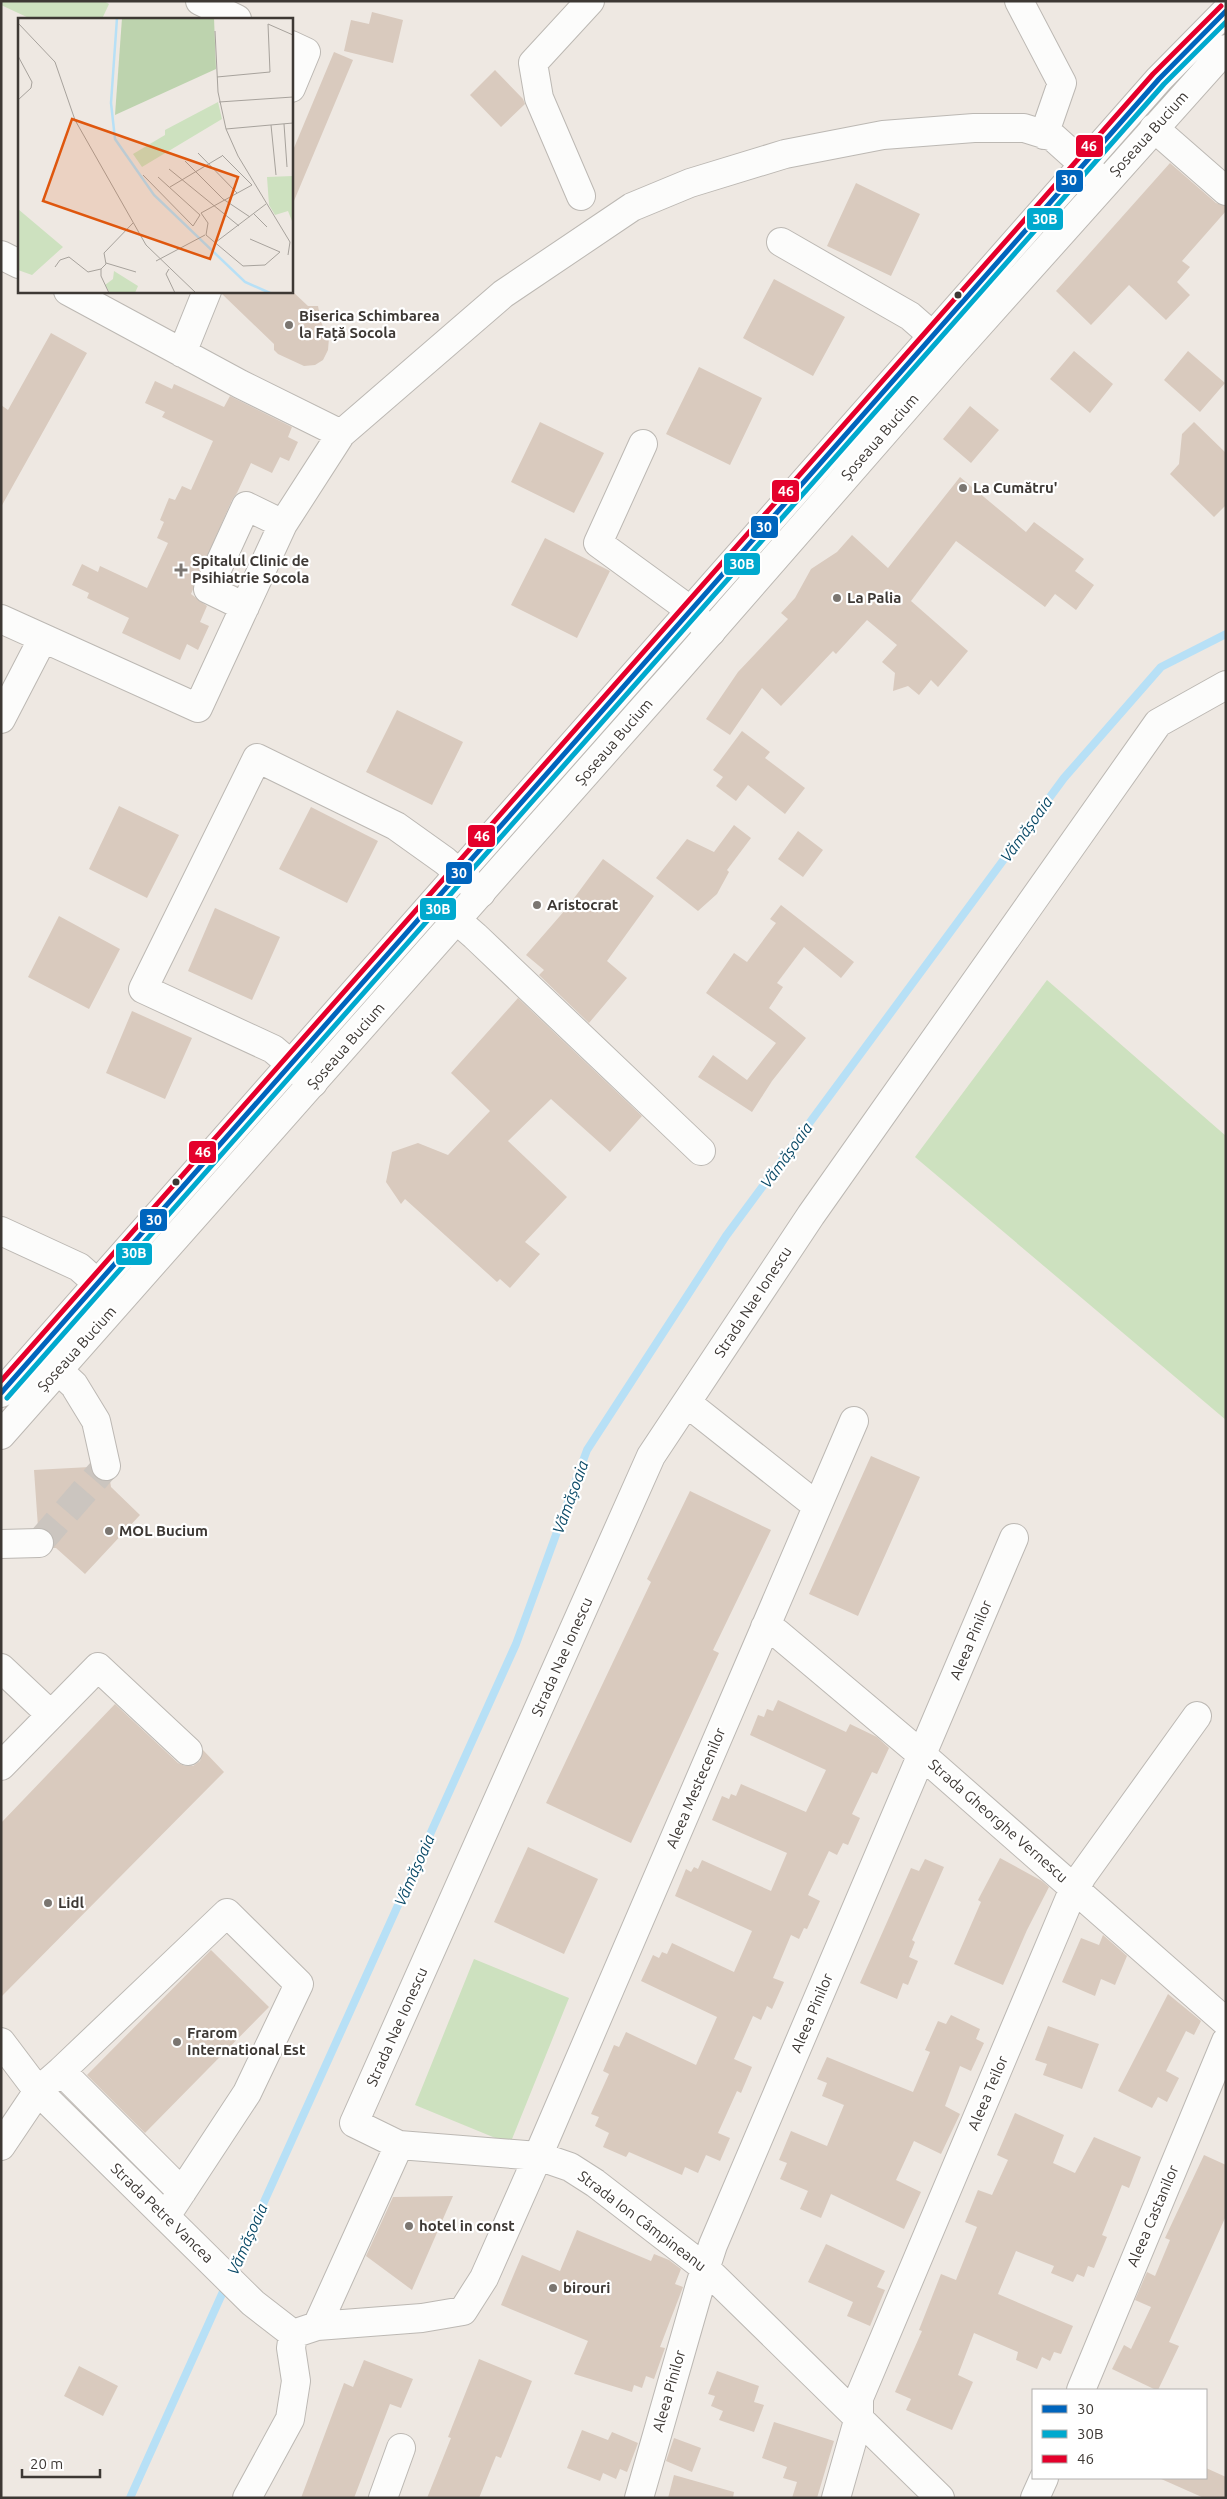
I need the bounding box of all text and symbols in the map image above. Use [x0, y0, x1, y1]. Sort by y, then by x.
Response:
inset map [18, 18, 292, 292]
street label: Șoseaua Bucium [1106, 87, 1191, 180]
line badge: 46 [1075, 134, 1104, 158]
text: 46 [1081, 138, 1097, 154]
line badge: 30 [1055, 169, 1084, 193]
text: 30 [1061, 172, 1077, 188]
line badge: 30B [1026, 207, 1064, 231]
text: 30B [1032, 211, 1058, 227]
unlabelled marker [953, 290, 963, 300]
place label: Biserica Schimbarea la Față Socola [299, 307, 440, 341]
marker: Biserica Schimbarea la Față Socola [283, 319, 295, 331]
street label: Șoseaua Bucium [837, 390, 922, 483]
line badge: 46 [771, 479, 800, 503]
place label: La Cumătru' [973, 479, 1057, 496]
marker: La Cumătru' [957, 482, 969, 494]
text: 46 [778, 483, 794, 499]
line badge: 30 [750, 515, 779, 539]
text: 30 [756, 519, 772, 535]
place label: Spitalul Clinic de Psihiatrie Socola [192, 552, 309, 586]
line badge: 30B [723, 552, 761, 576]
text: 30B [729, 556, 755, 572]
marker: Spitalul Clinic de Psihiatrie Socola [174, 563, 188, 577]
place label: La Palia [847, 589, 901, 606]
marker: La Palia [831, 592, 843, 604]
street label: Șoseaua Bucium [571, 695, 656, 788]
water label: Vămășoaia [996, 792, 1056, 865]
line badge: 46 [467, 824, 496, 848]
text: 46 [474, 828, 490, 844]
line badge: 30 [445, 861, 473, 885]
text: 30 [451, 865, 467, 881]
place label: Aristocrat [547, 896, 619, 913]
line badge: 30B [419, 897, 457, 921]
marker: Aristocrat [531, 899, 543, 911]
text: 30B [425, 901, 451, 917]
street label: Șoseaua Bucium [303, 999, 388, 1092]
water label: Vămășoaia [756, 1118, 816, 1191]
line badge: 46 [188, 1140, 217, 1164]
text: 46 [195, 1144, 211, 1160]
unlabelled marker [171, 1177, 181, 1187]
line badge: 30 [139, 1208, 168, 1232]
text: 30 [146, 1212, 162, 1228]
line badge: 30B [115, 1242, 153, 1266]
street label: Strada Nae Ionescu [710, 1243, 795, 1360]
text: 30B [121, 1245, 147, 1261]
street label: Șoseaua Bucium [34, 1302, 119, 1395]
water label: Vămășoaia [548, 1458, 592, 1536]
place label: MOL Bucium [119, 1522, 208, 1539]
marker: MOL Bucium [103, 1525, 115, 1537]
street label: Strada Nae Ionescu [528, 1595, 595, 1719]
street label: Aleea Pinilor [946, 1597, 995, 1682]
street label: Aleea Mestecenilor [662, 1725, 729, 1851]
street label: Strada Gheorghe Vernescu [925, 1755, 1071, 1886]
water label: Vămășoaia [390, 1831, 438, 1909]
place label: Lidl [58, 1894, 84, 1911]
marker: Lidl [42, 1897, 54, 1909]
street label: Strada Nae Ionescu [363, 1965, 430, 2089]
street label: Aleea Pinilor [787, 1970, 836, 2055]
place label: Frarom International Est [187, 2024, 306, 2058]
marker: Frarom International Est [171, 2036, 183, 2048]
street label: Aleea Teilor [964, 2053, 1011, 2133]
street label: Strada Petre Vancea [108, 2159, 217, 2266]
street label: Aleea Castanilor [1123, 2162, 1182, 2269]
street label: Strada Ion Câmpineanu [575, 2167, 710, 2274]
water label: Vămășoaia [223, 2200, 271, 2278]
place label: hotel in const [419, 2217, 515, 2234]
marker: hotel in const [403, 2220, 415, 2232]
place label: birouri [563, 2279, 610, 2296]
marker: birouri [547, 2282, 559, 2294]
street label: Aleea Pinilor [649, 2348, 688, 2434]
legend [1032, 2389, 1207, 2479]
text: 30 [1077, 2400, 1094, 2417]
text: 30B [1077, 2425, 1103, 2442]
scale bar [22, 2446, 100, 2478]
text: 46 [1077, 2450, 1094, 2467]
text: 20 m [30, 2455, 63, 2472]

